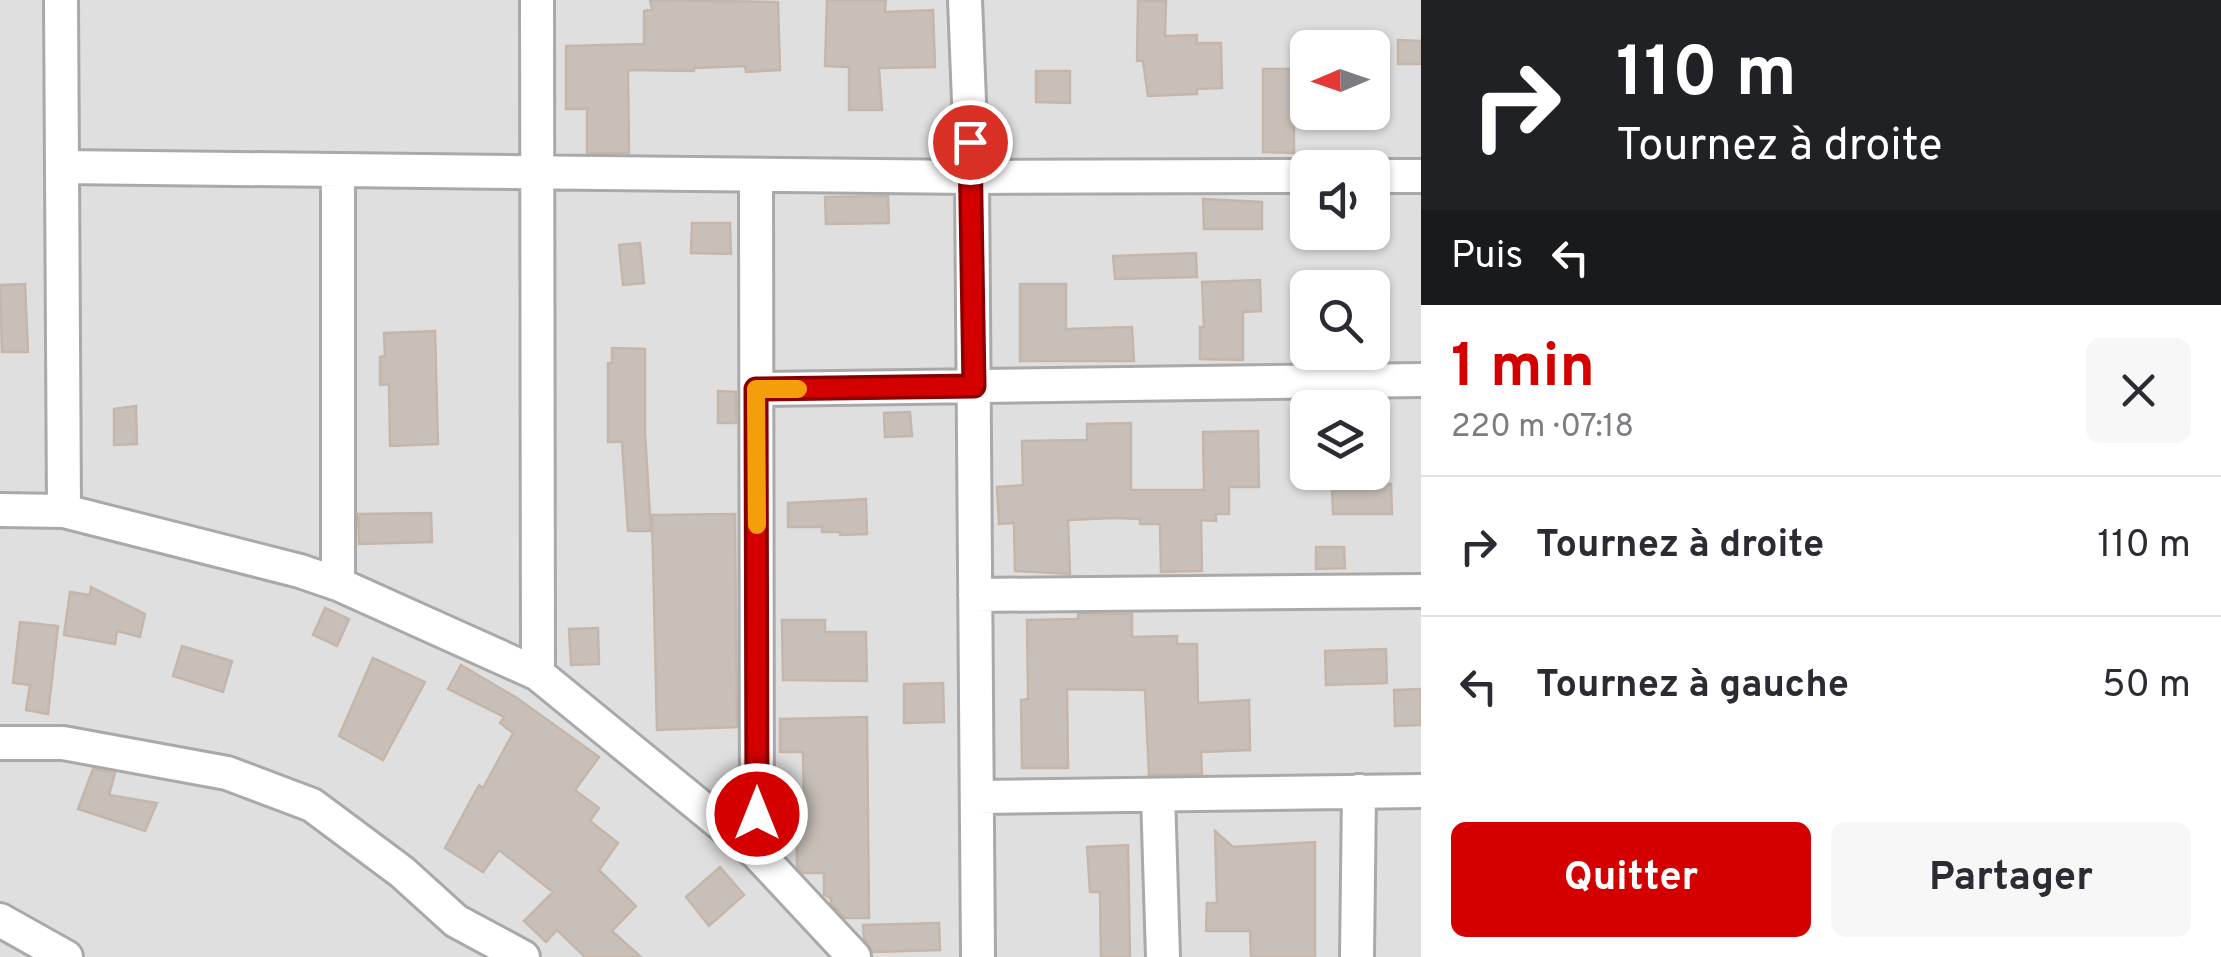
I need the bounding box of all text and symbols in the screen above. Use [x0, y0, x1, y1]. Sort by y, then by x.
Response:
north arrow [1290, 30, 1390, 130]
map controls [1290, 30, 1390, 490]
text: 110 m [1616, 32, 1797, 121]
icon: right [1451, 40, 1581, 170]
pin [928, 100, 1013, 185]
icon: arrive [943, 115, 998, 170]
text: Tournez à droite [1616, 119, 1943, 176]
button: sound [1290, 150, 1390, 250]
icon: left [1543, 230, 1598, 285]
text: Puis [1451, 233, 1523, 282]
button: search [1290, 270, 1390, 370]
text: 1 min [1451, 332, 1595, 408]
button: close [2086, 338, 2191, 443]
button: layers [1290, 390, 1390, 490]
text: 220 m · 07:18 [1451, 408, 1634, 448]
icon: right [1451, 519, 1506, 574]
text: Tournez à droite [1536, 522, 1824, 571]
text: 110 m [2097, 522, 2191, 571]
icon: left [1451, 659, 1506, 714]
text: Tournez à gauche [1536, 662, 1849, 711]
text: 50 m [2102, 662, 2191, 711]
position arrow [705, 762, 809, 866]
button: Quitter [1451, 822, 1811, 937]
button: Partager [1831, 822, 2191, 937]

